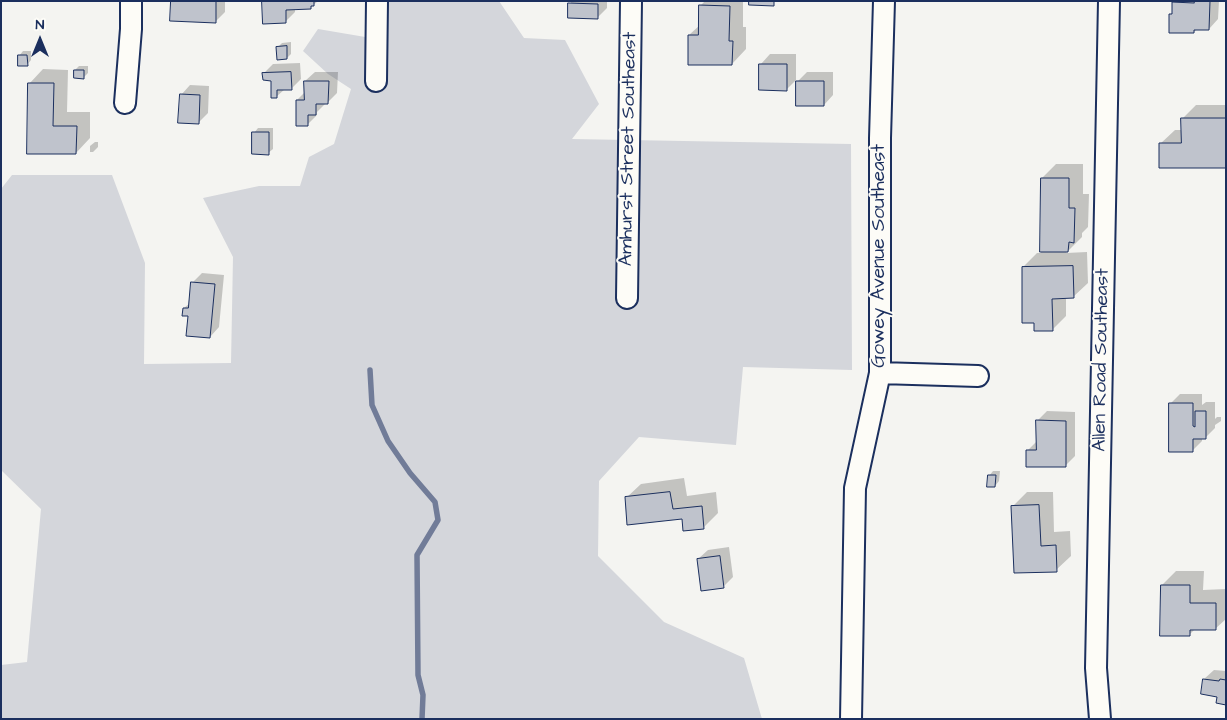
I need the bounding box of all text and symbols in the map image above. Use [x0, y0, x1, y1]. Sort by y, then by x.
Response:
north arrow [15, 15, 65, 65]
text: N [36, 15, 44, 35]
street label: Amhurst Street Southeast [616, 32, 642, 266]
street label: Gowey Avenue Southeast [869, 144, 891, 368]
street label: Allen Road Southeast [1089, 268, 1115, 452]

